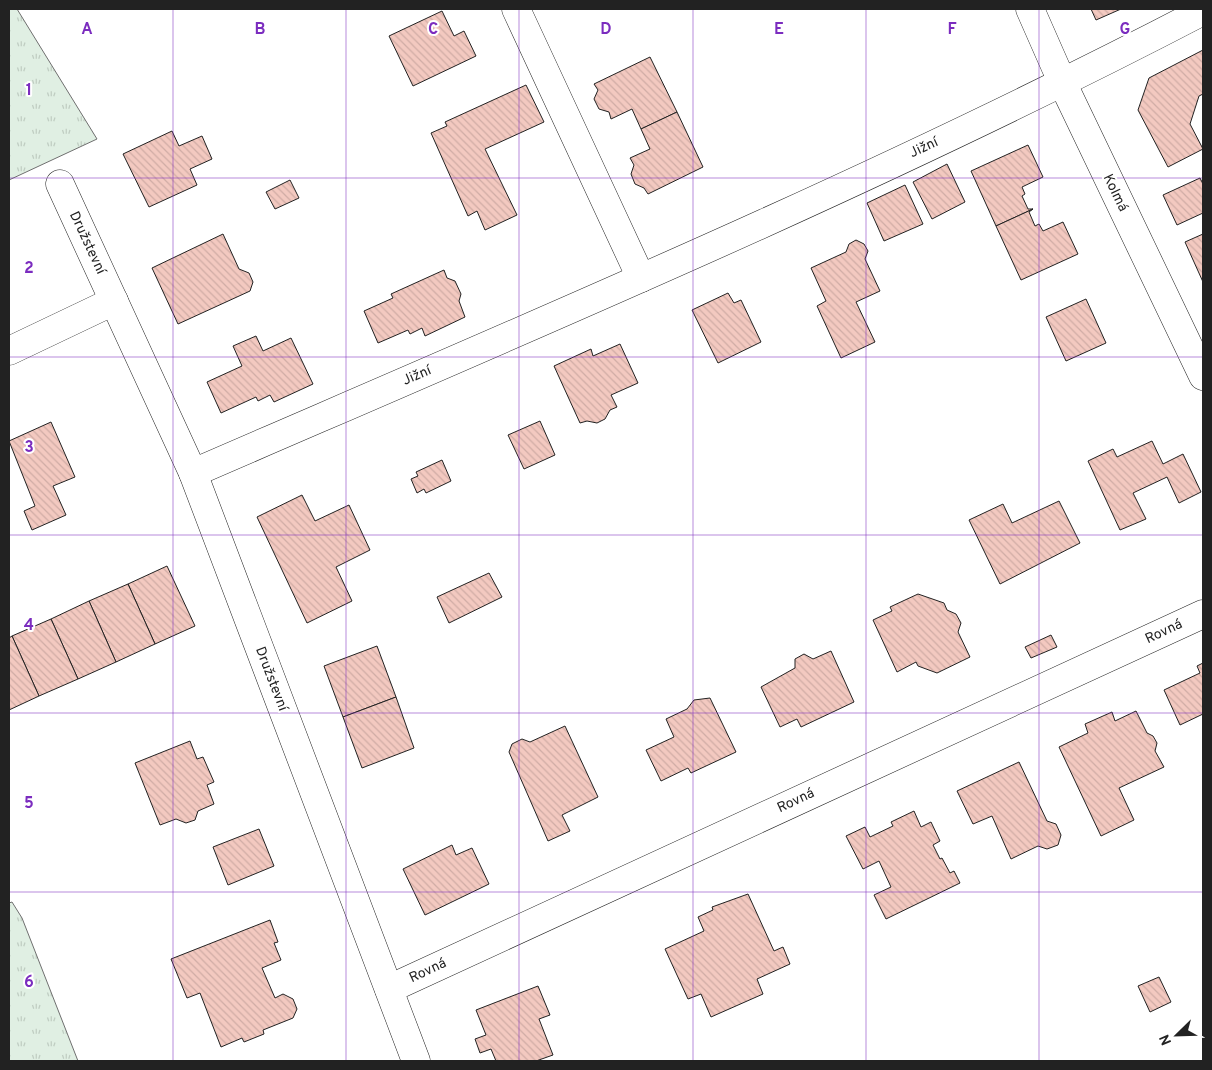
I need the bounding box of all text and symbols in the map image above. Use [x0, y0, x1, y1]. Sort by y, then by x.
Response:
text: A [81, 20, 93, 40]
text: B [254, 20, 266, 40]
text: C [428, 20, 438, 40]
text: D [600, 20, 612, 40]
text: E [774, 20, 784, 40]
text: F [947, 20, 957, 40]
text: G [1120, 20, 1130, 40]
text: 1 [26, 81, 32, 101]
street label: Jižní [907, 133, 942, 162]
street label: Kolmá [1099, 171, 1131, 215]
street label: Družstevní [65, 209, 110, 278]
text: 2 [24, 259, 34, 279]
street label: Jižní [400, 362, 435, 390]
text: 3 [24, 438, 34, 458]
text: 4 [24, 616, 34, 636]
street label: Rovná [1143, 616, 1185, 648]
street label: Družstevní [251, 644, 292, 715]
street label: Rovná [775, 785, 817, 817]
text: 5 [24, 794, 34, 814]
street label: Rovná [407, 955, 449, 987]
text: 6 [24, 973, 34, 993]
north arrow [1152, 1010, 1202, 1060]
text: N [1157, 1032, 1176, 1047]

